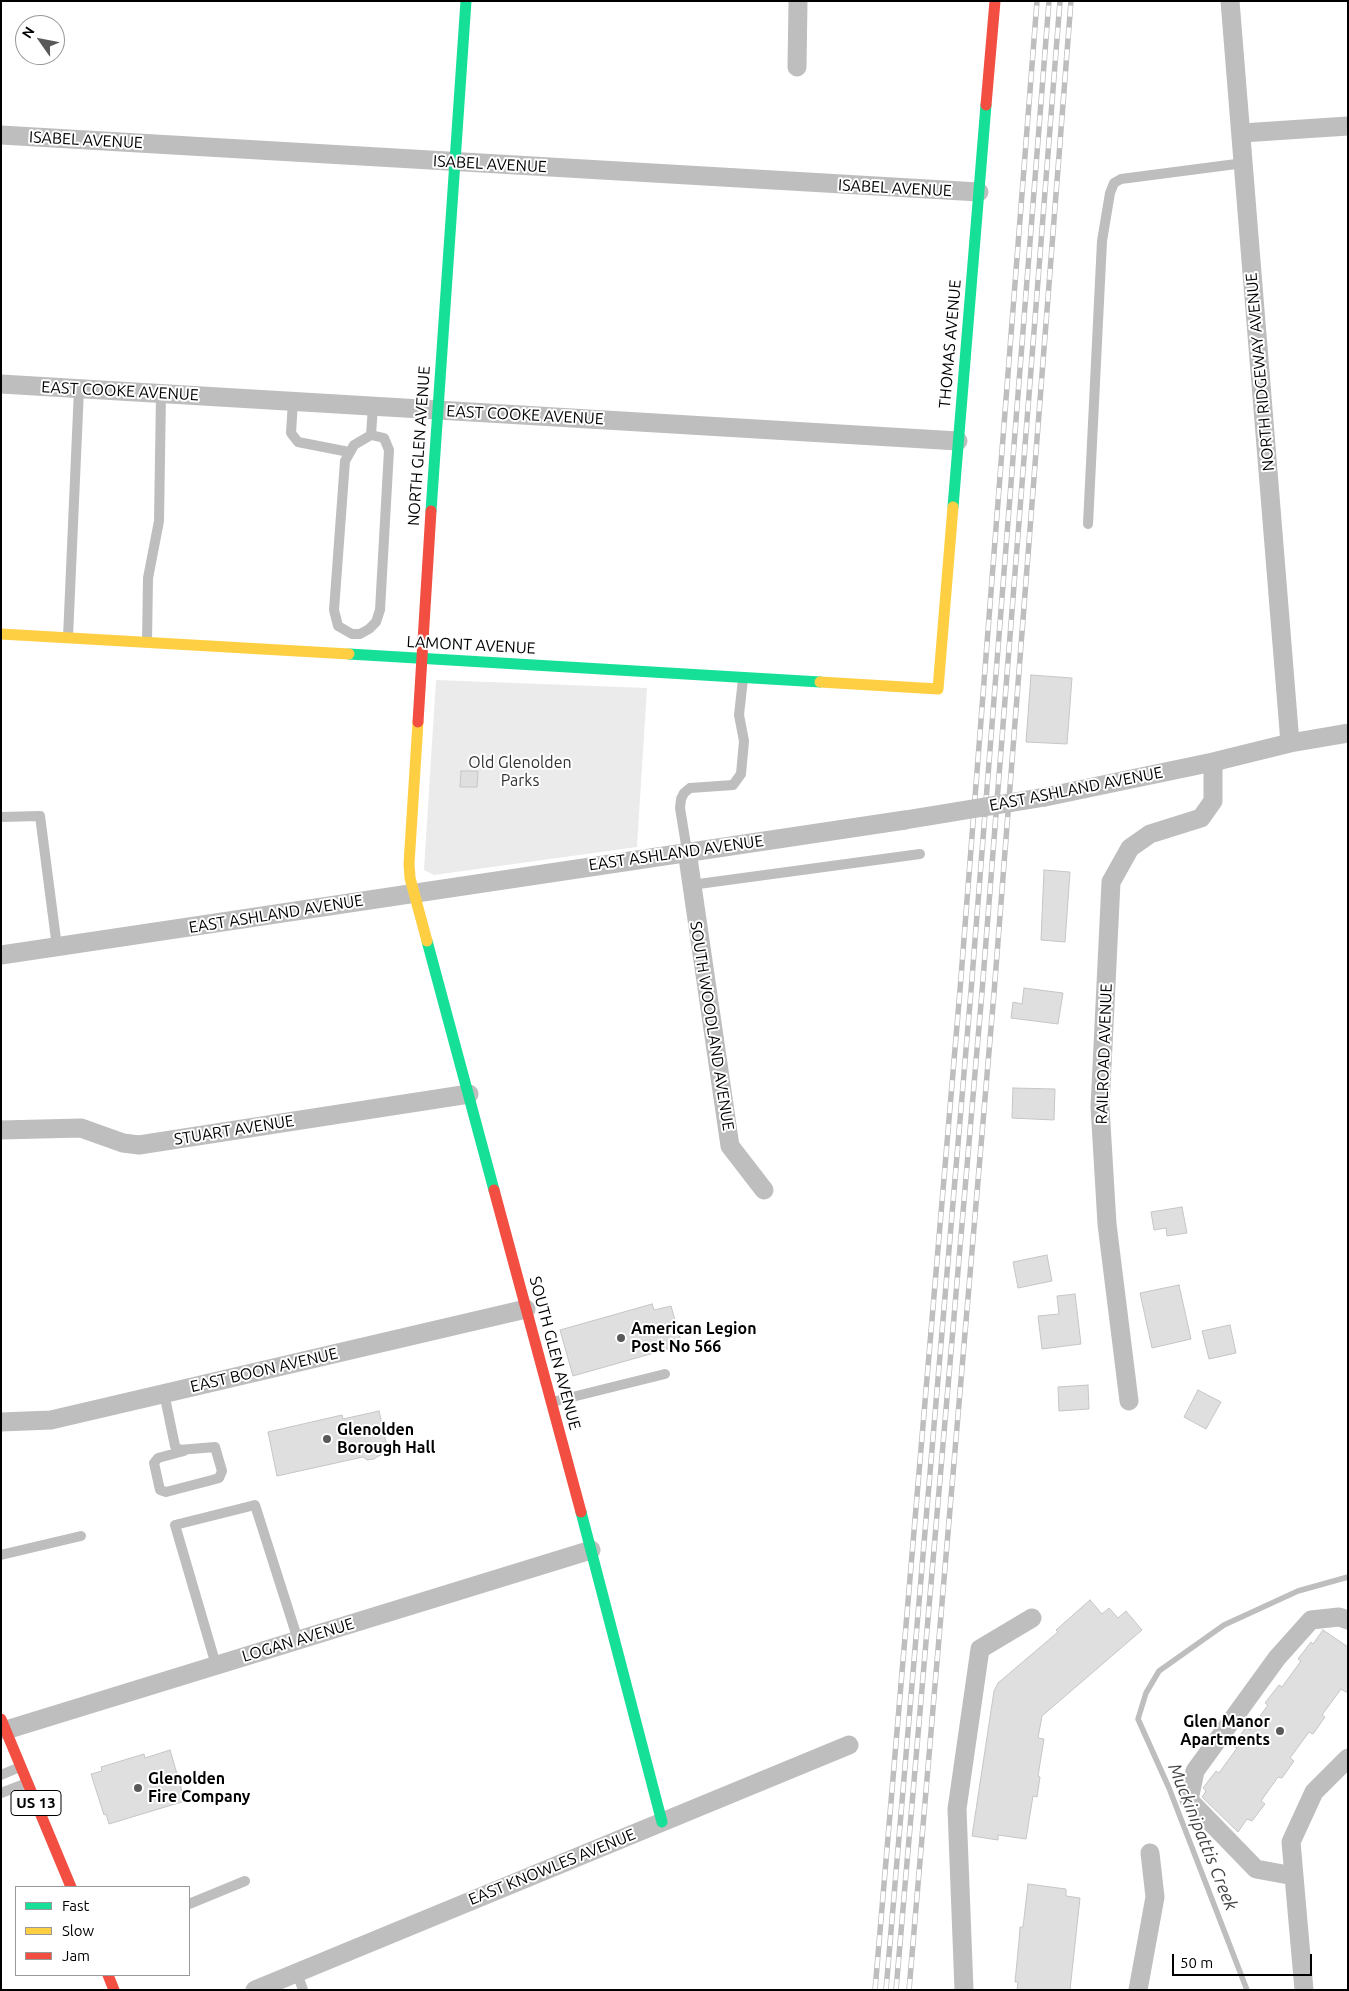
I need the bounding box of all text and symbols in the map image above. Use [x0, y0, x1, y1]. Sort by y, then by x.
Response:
north arrow [15, 15, 65, 65]
text: N [19, 24, 38, 41]
street label: ISABEL AVENUE [29, 127, 143, 153]
street label: ISABEL AVENUE [433, 151, 547, 177]
street label: ISABEL AVENUE [838, 175, 952, 201]
street label: NORTH RIDGEWAY AVENUE [1242, 272, 1278, 472]
street label: THOMAS AVENUE [935, 279, 965, 409]
street label: NORTH GLEN AVENUE [404, 365, 434, 527]
street label: EAST COOKE AVENUE [41, 377, 199, 405]
street label: EAST COOKE AVENUE [446, 401, 604, 429]
street label: LAMONT AVENUE [406, 632, 536, 658]
park label: Old Glenolden Parks [468, 753, 572, 791]
street label: EAST ASHLAND AVENUE [988, 763, 1164, 815]
street label: EAST ASHLAND AVENUE [587, 831, 765, 875]
street label: EAST ASHLAND AVENUE [187, 891, 365, 937]
street label: SOUTH WOODLAND AVENUE [686, 920, 738, 1132]
street label: RAILROAD AVENUE [1092, 983, 1116, 1125]
street label: STUART AVENUE [173, 1111, 295, 1149]
street label: SOUTH GLEN AVENUE [525, 1274, 585, 1432]
place label: American Legion Post No 566 [631, 1319, 757, 1357]
marker: American Legion Post No 566 [615, 1332, 627, 1344]
street label: EAST BOON AVENUE [188, 1344, 340, 1396]
place label: Glenolden Borough Hall [337, 1420, 435, 1458]
marker: Glenolden Borough Hall [321, 1433, 333, 1445]
street label: LOGAN AVENUE [240, 1614, 356, 1666]
place label: Glen Manor Apartments [1180, 1712, 1270, 1750]
marker: Glen Manor Apartments [1274, 1725, 1286, 1737]
water label: Muckinipattis Creek [1164, 1760, 1242, 1914]
place label: Glenolden Fire Company [148, 1769, 250, 1807]
marker: Glenolden Fire Company [132, 1782, 144, 1794]
road number: US 13 [11, 1790, 61, 1816]
street label: EAST KNOWLES AVENUE [466, 1825, 638, 1909]
legend [15, 1886, 190, 1976]
text: Fast [62, 1897, 89, 1914]
text: Slow [62, 1922, 94, 1939]
scale bar [1174, 1944, 1314, 1976]
text: Jam [62, 1947, 90, 1964]
text: 50 m [1180, 1954, 1213, 1971]

